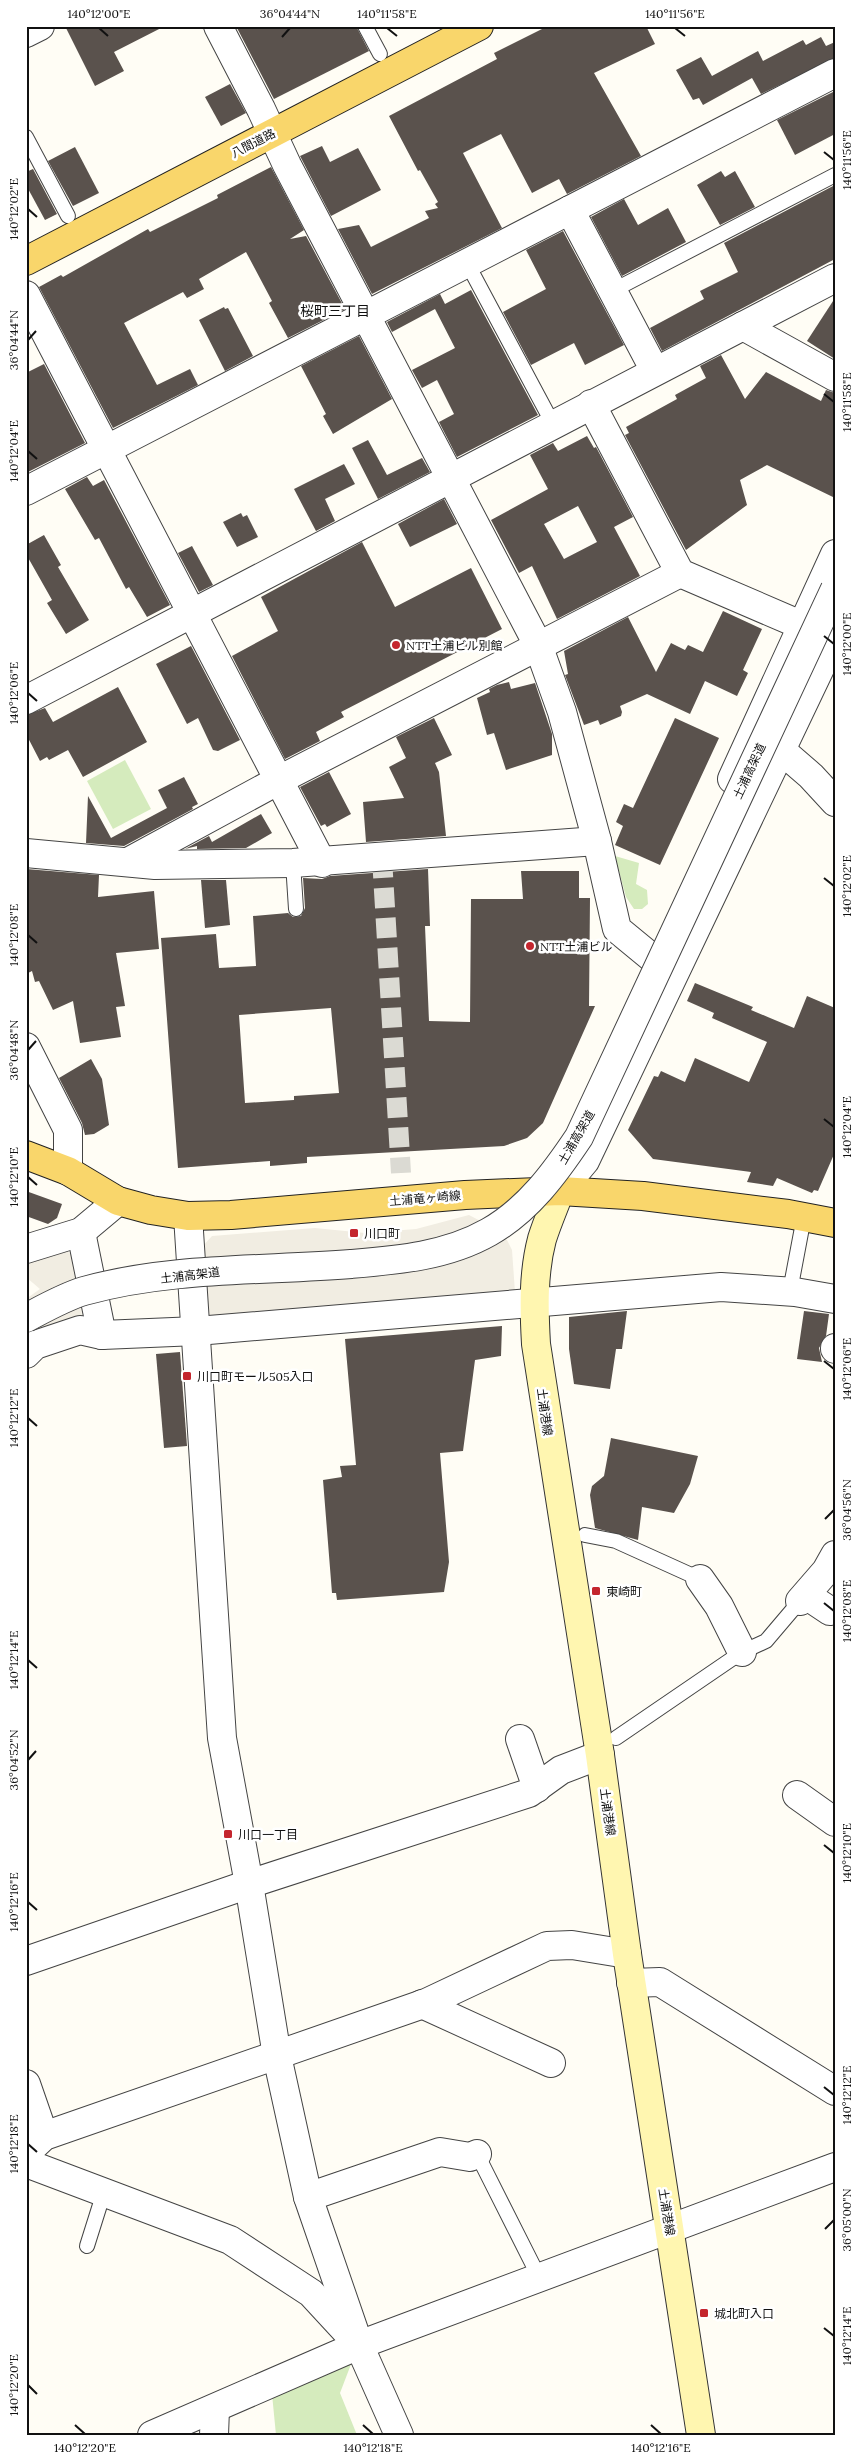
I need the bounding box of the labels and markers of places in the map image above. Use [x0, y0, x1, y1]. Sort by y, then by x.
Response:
place label: NTT土浦ビル別館 [406, 638, 503, 653]
marker: NTT土浦ビル別館 [390, 639, 402, 651]
place label: NTT土浦ビル [540, 939, 613, 954]
marker: NTT土浦ビル [524, 940, 536, 952]
place label: 川口町 [364, 1226, 400, 1241]
marker: 川口町 [348, 1227, 360, 1239]
place label: 川口町モール505入口 [197, 1369, 314, 1384]
marker: 川口町モール505入口 [181, 1370, 193, 1382]
place label: 東崎町 [606, 1584, 642, 1599]
marker: 東崎町 [590, 1585, 602, 1597]
place label: 川口一丁目 [238, 1827, 298, 1842]
marker: 川口一丁目 [222, 1828, 234, 1840]
place label: 城北町入口 [714, 2306, 774, 2321]
marker: 城北町入口 [698, 2307, 710, 2319]

